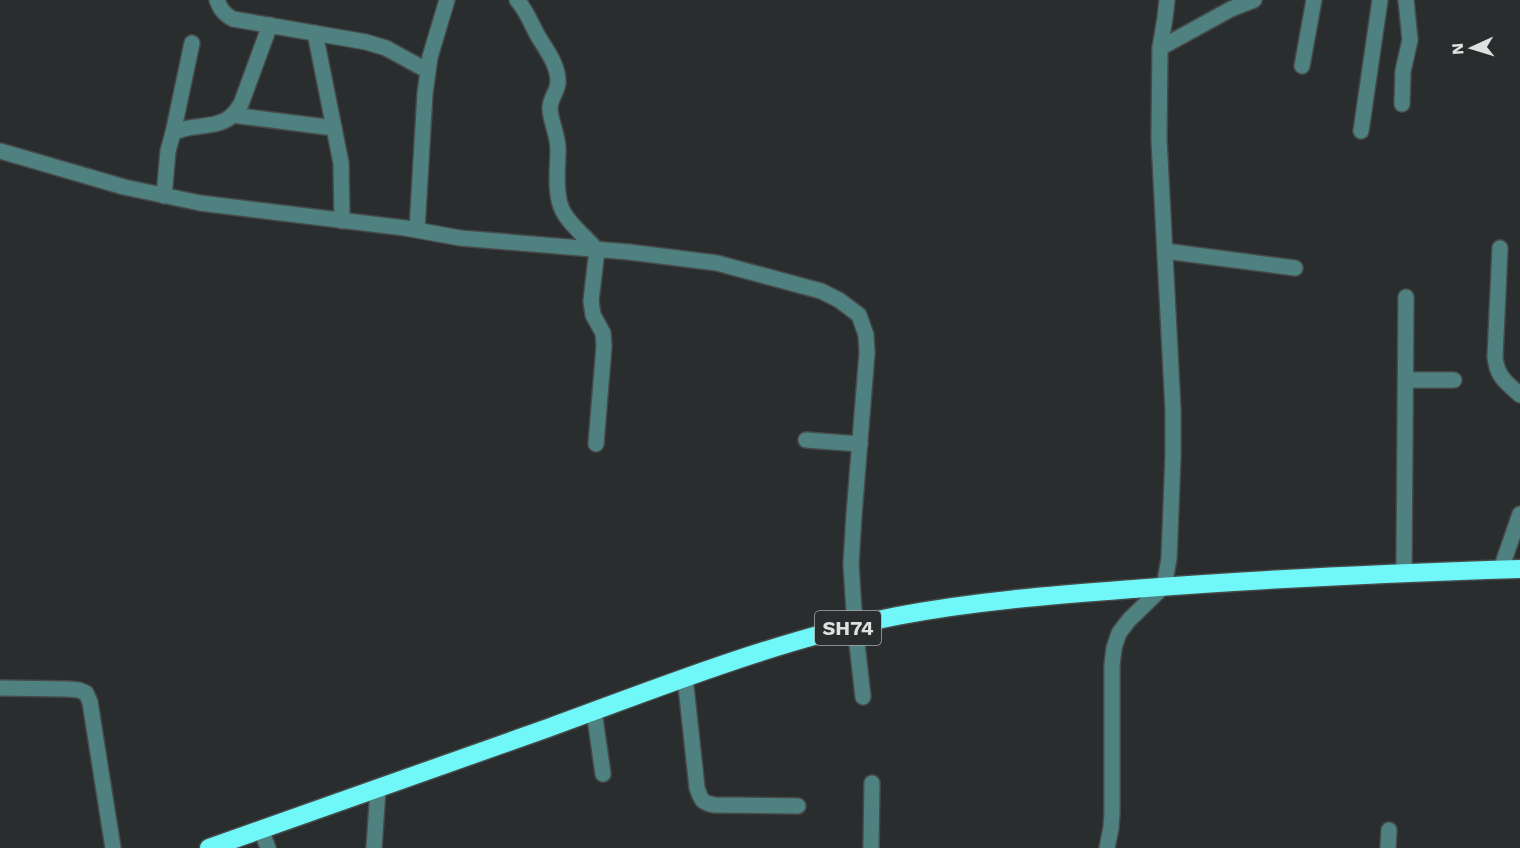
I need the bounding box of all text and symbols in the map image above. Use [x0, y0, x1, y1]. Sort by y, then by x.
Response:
north arrow [1442, 18, 1502, 78]
text: N [1448, 42, 1467, 56]
road number: SH74 [815, 611, 881, 645]

